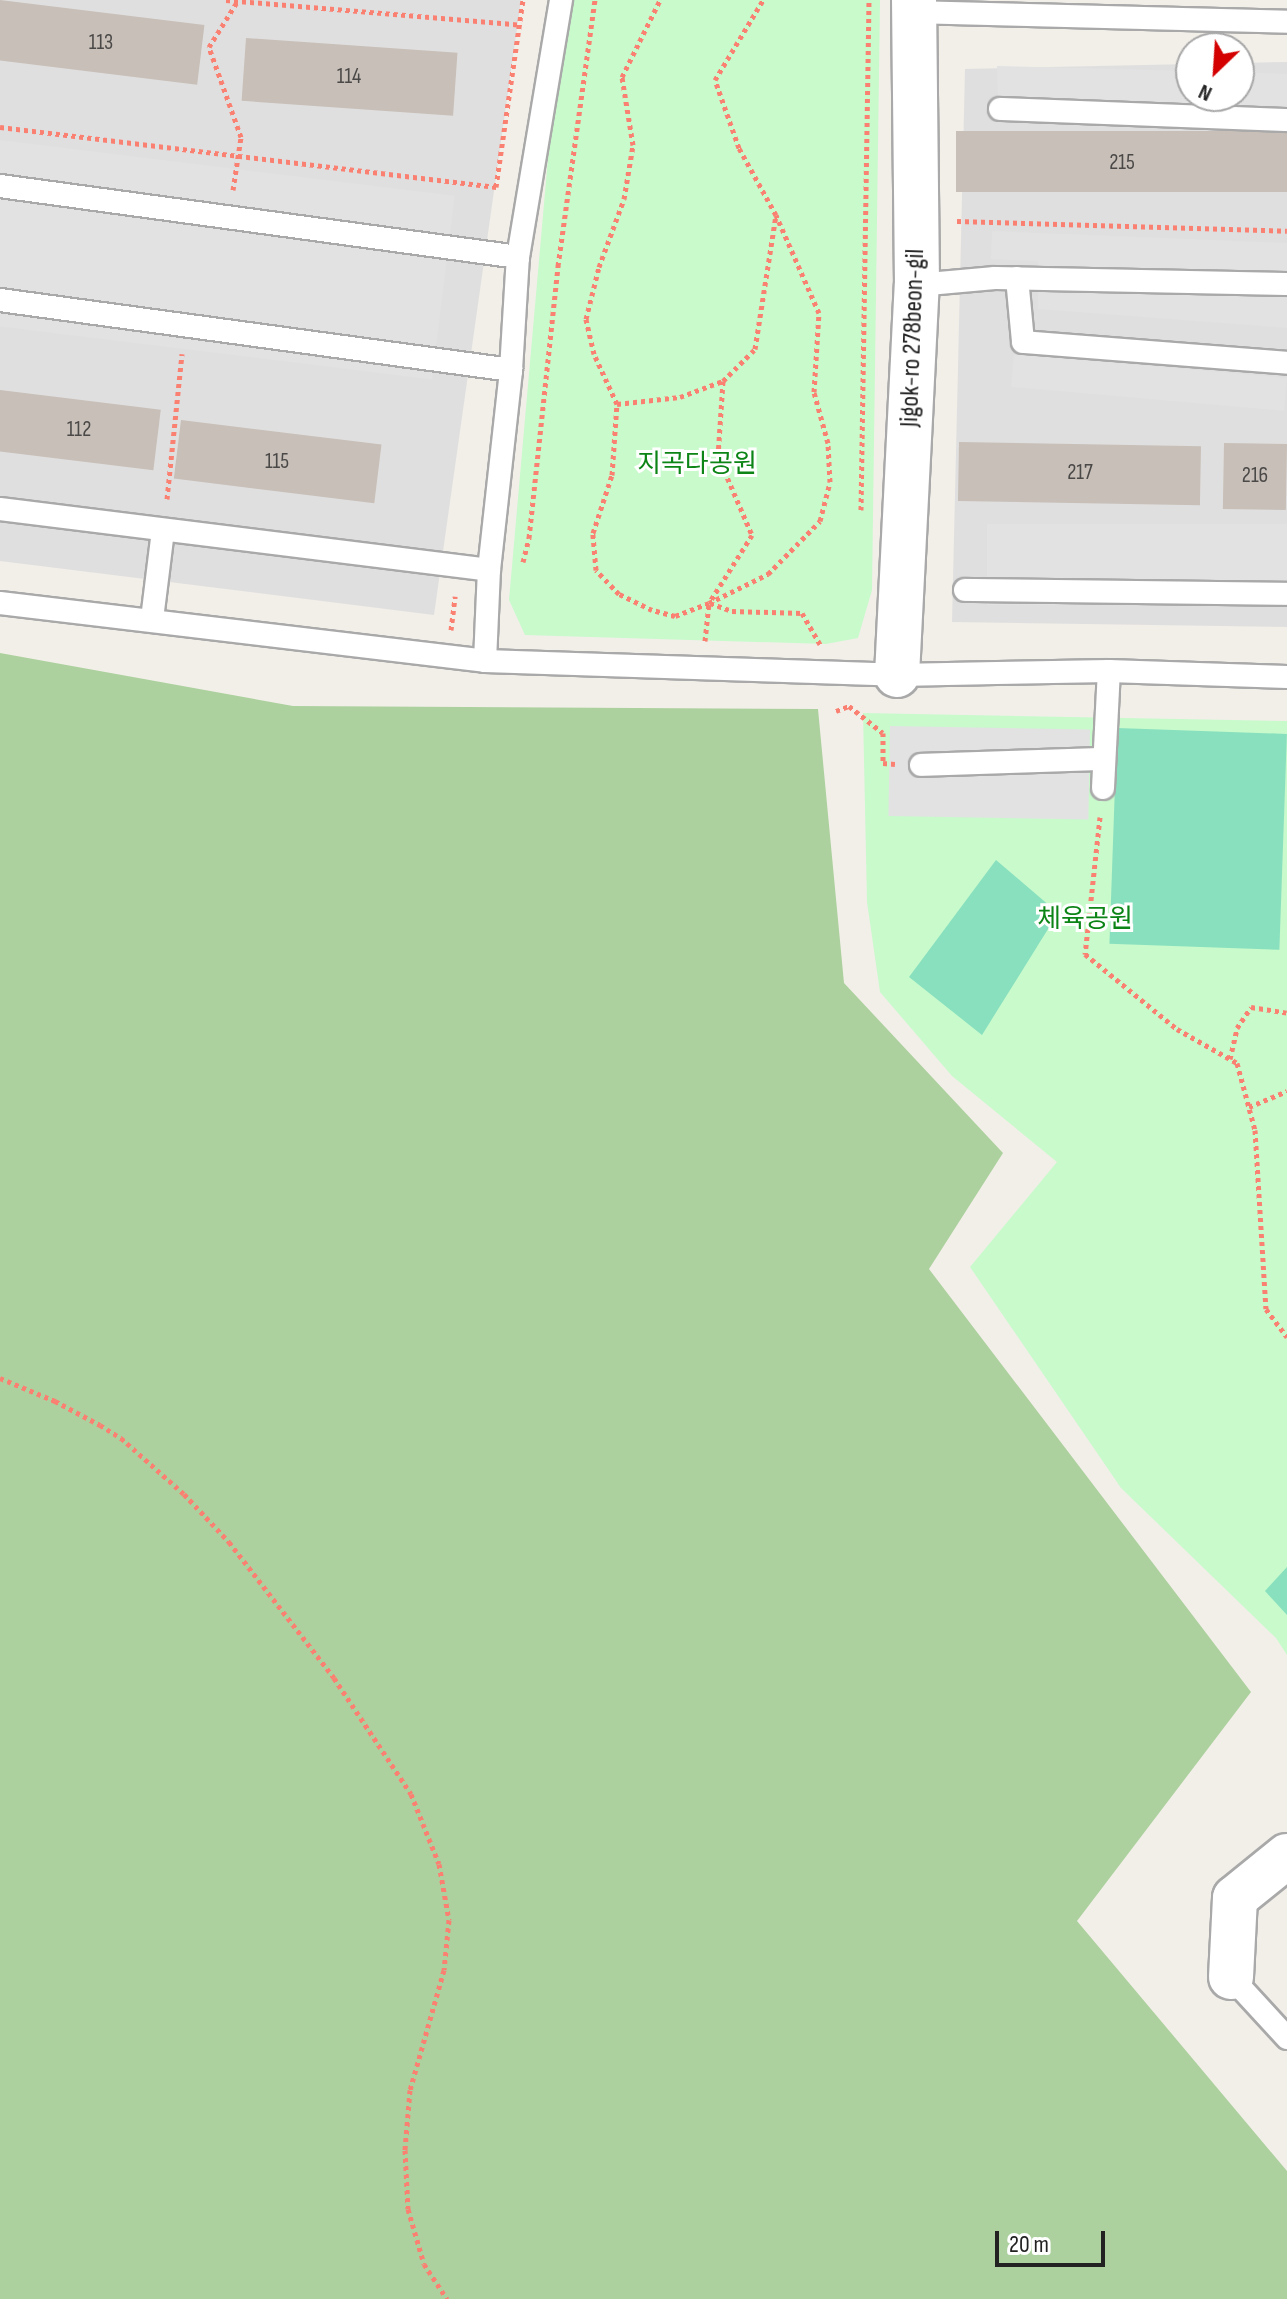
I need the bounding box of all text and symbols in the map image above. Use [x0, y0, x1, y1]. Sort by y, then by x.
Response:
house number: 113 [89, 30, 113, 56]
north arrow [1175, 32, 1255, 112]
house number: 114 [337, 64, 361, 90]
text: N [1194, 78, 1217, 107]
house number: 215 [1109, 150, 1135, 176]
street label: Jigok-ro 278beon-gil [894, 248, 932, 428]
house number: 112 [67, 417, 91, 443]
house number: 115 [265, 449, 289, 475]
park label: 지곡다공원 [637, 449, 757, 481]
house number: 217 [1067, 460, 1093, 486]
house number: 216 [1242, 463, 1268, 489]
park label: 체육공원 [1037, 904, 1133, 936]
scale bar [999, 2215, 1109, 2265]
text: 20 m [1009, 2230, 1049, 2259]

